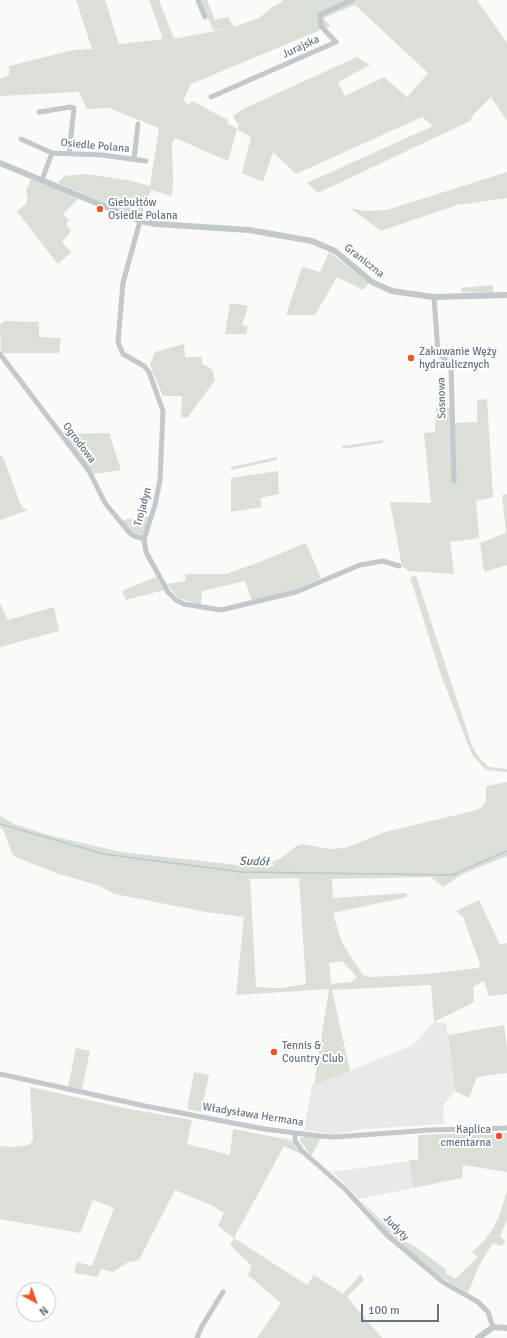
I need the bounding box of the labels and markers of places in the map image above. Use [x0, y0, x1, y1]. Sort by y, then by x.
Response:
place label: Giebułtów Osiedle Polana [108, 196, 177, 222]
marker: Giebułtów Osiedle Polana [95, 204, 105, 214]
place label: Zakuwanie Węży hydraulicznych [419, 345, 497, 371]
marker: Zakuwanie Węży hydraulicznych [406, 353, 416, 363]
place label: Tennis & Country Club [282, 1039, 344, 1065]
marker: Tennis & Country Club [269, 1047, 279, 1057]
place label: Kaplica cmentarna [440, 1123, 491, 1149]
marker: Kaplica cmentarna [494, 1131, 504, 1141]

